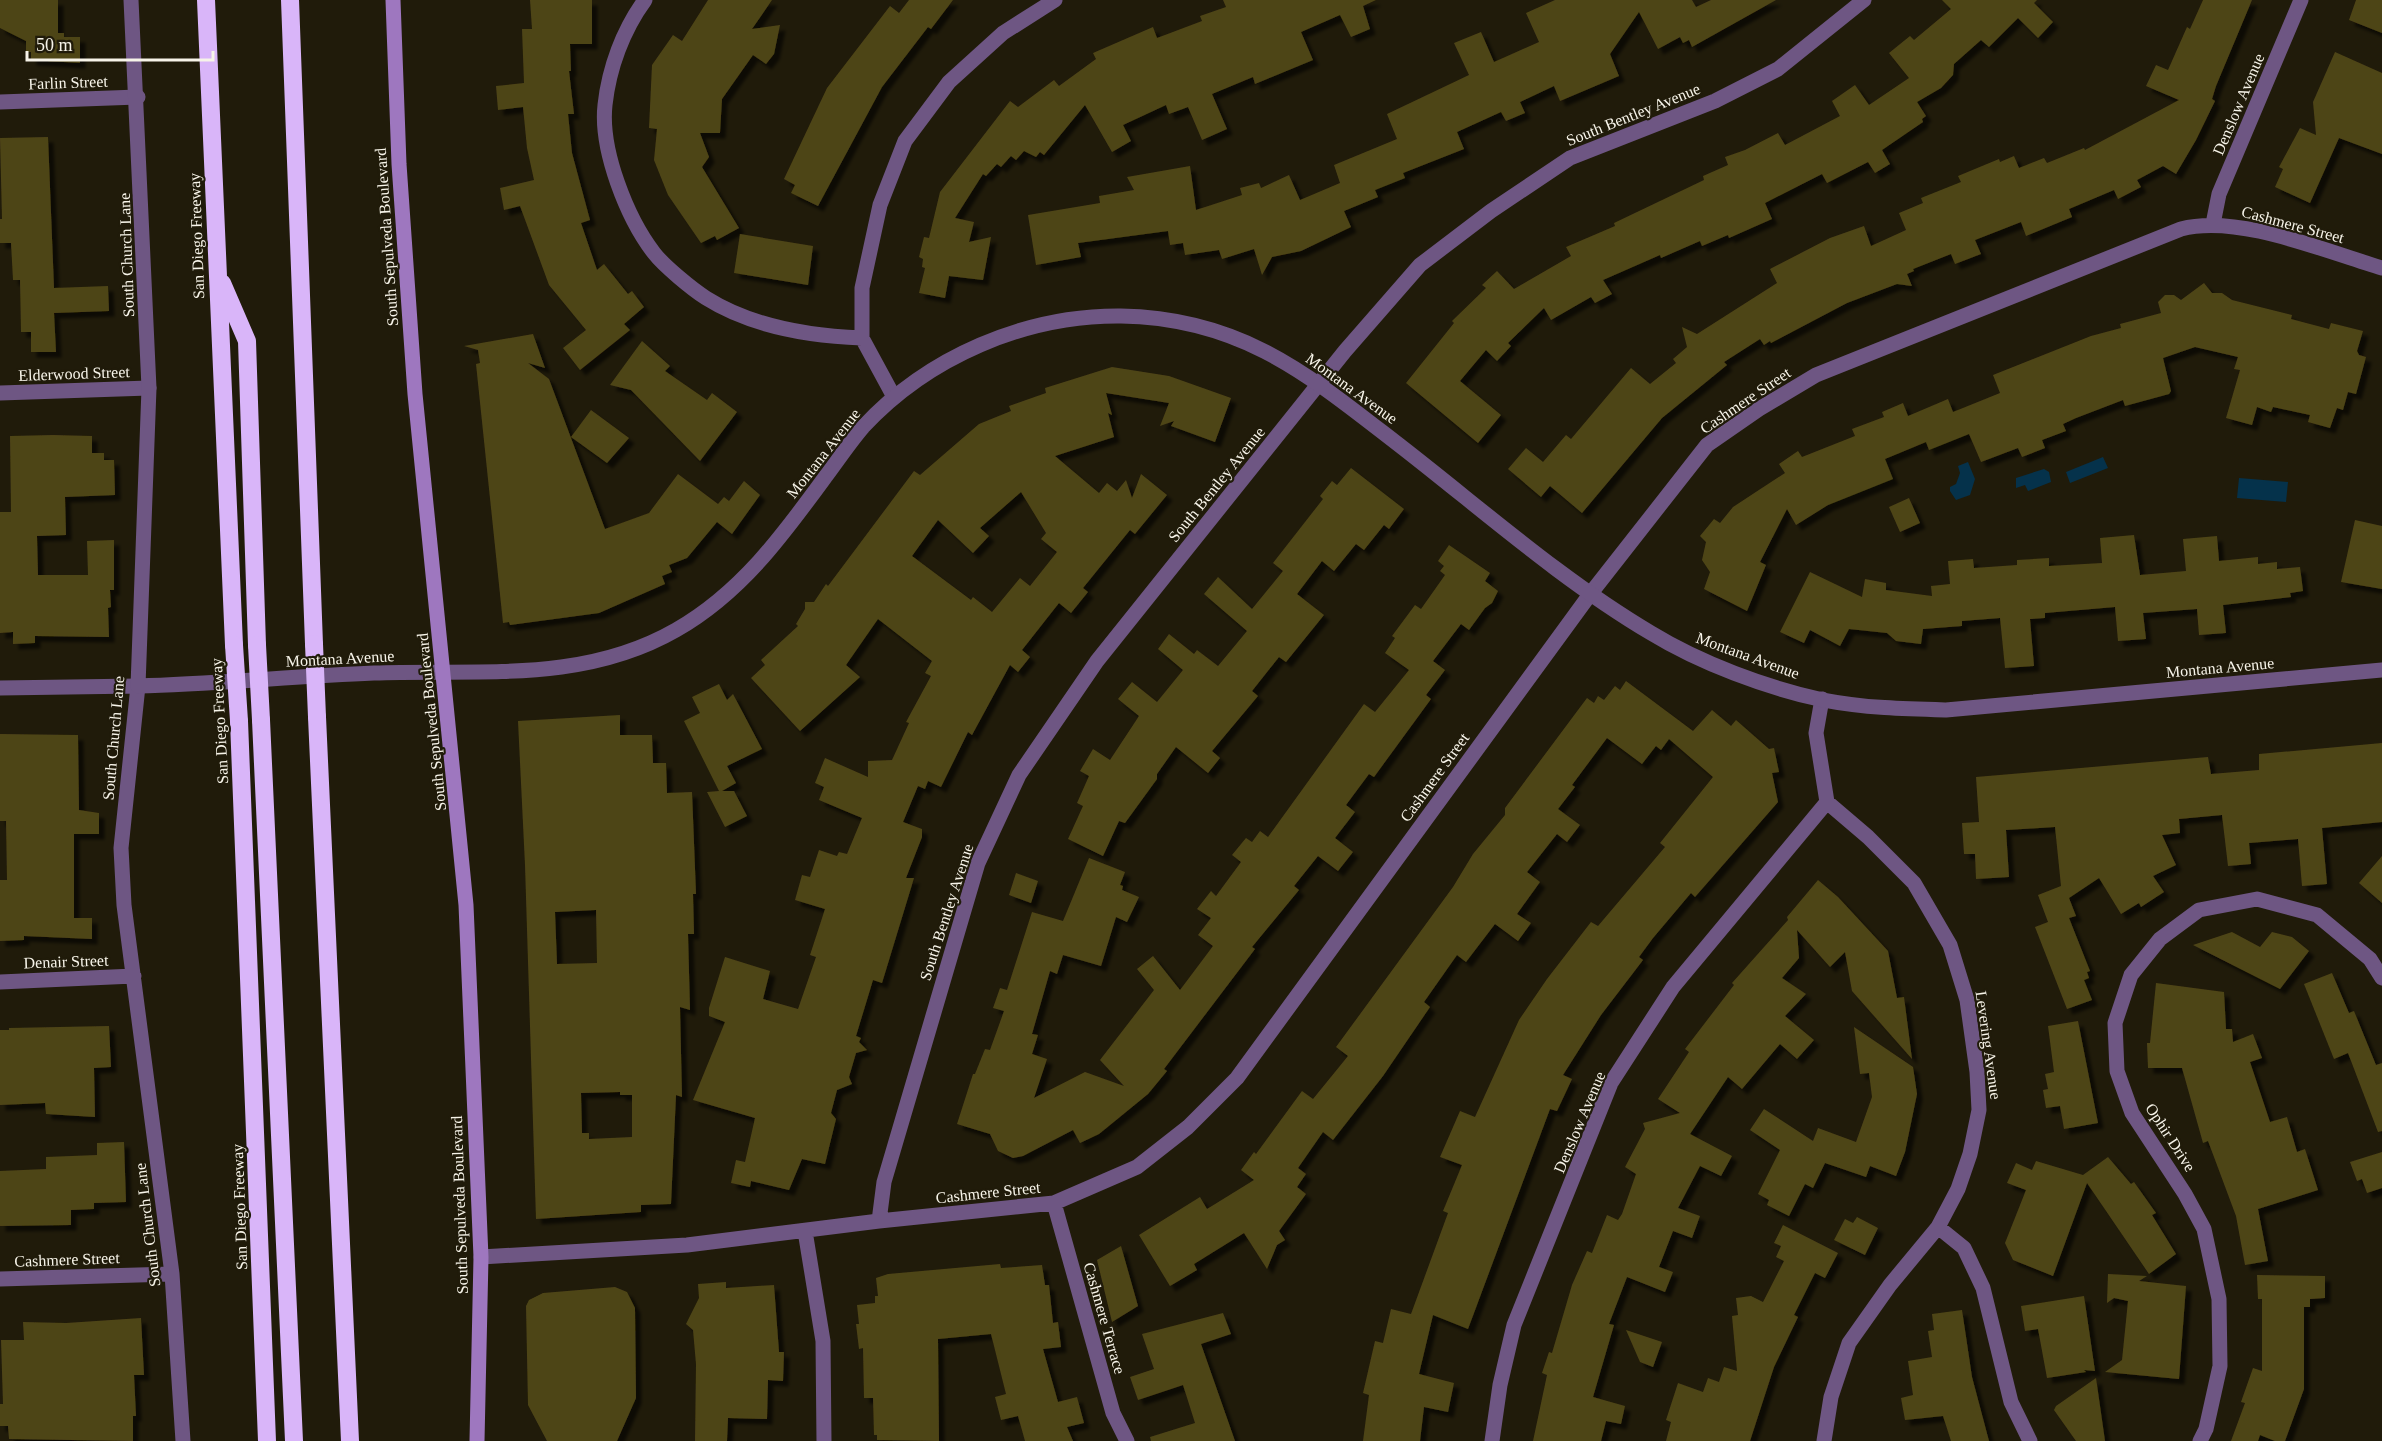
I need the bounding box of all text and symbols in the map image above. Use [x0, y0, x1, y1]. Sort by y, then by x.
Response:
scale bar [27, 24, 213, 62]
text: 50 m [36, 35, 73, 55]
street label: Denslow Avenue [2209, 51, 2267, 157]
street label: Farlin Street [28, 73, 109, 92]
street label: South Bentley Avenue [1564, 80, 1703, 150]
street label: South Sepulveda Boulevard [372, 147, 402, 327]
street label: San Diego Freeway [186, 173, 208, 299]
street label: South Church Lane [116, 193, 137, 317]
street label: Cashmere Street [2240, 203, 2346, 246]
street label: Montana Avenue [1303, 350, 1401, 427]
street label: Elderwood Street [18, 363, 131, 384]
street label: Cashmere Street [1697, 364, 1794, 437]
street label: Montana Avenue [783, 405, 864, 501]
street label: South Bentley Avenue [1165, 423, 1269, 546]
street label: Montana Avenue [1694, 629, 1802, 682]
street label: South Sepulveda Boulevard [414, 632, 450, 812]
street label: Montana Avenue [285, 647, 395, 670]
street label: Montana Avenue [2165, 654, 2275, 681]
street label: San Diego Freeway [208, 657, 232, 784]
street label: South Church Lane [100, 675, 127, 801]
street label: Cashmere Street [1397, 729, 1473, 825]
street label: South Bentley Avenue [916, 842, 978, 983]
street label: Denair Street [23, 952, 109, 971]
street label: Levering Avenue [1971, 990, 2005, 1101]
street label: Denslow Avenue [1550, 1069, 1608, 1175]
street label: Ophir Drive [2141, 1100, 2199, 1175]
street label: South Sepulveda Boulevard [448, 1115, 472, 1295]
street label: San Diego Freeway [229, 1144, 251, 1270]
street label: South Church Lane [131, 1162, 164, 1288]
street label: Cashmere Street [935, 1178, 1042, 1206]
street label: Cashmere Street [14, 1249, 120, 1270]
street label: Cashmere Terrace [1080, 1260, 1129, 1376]

